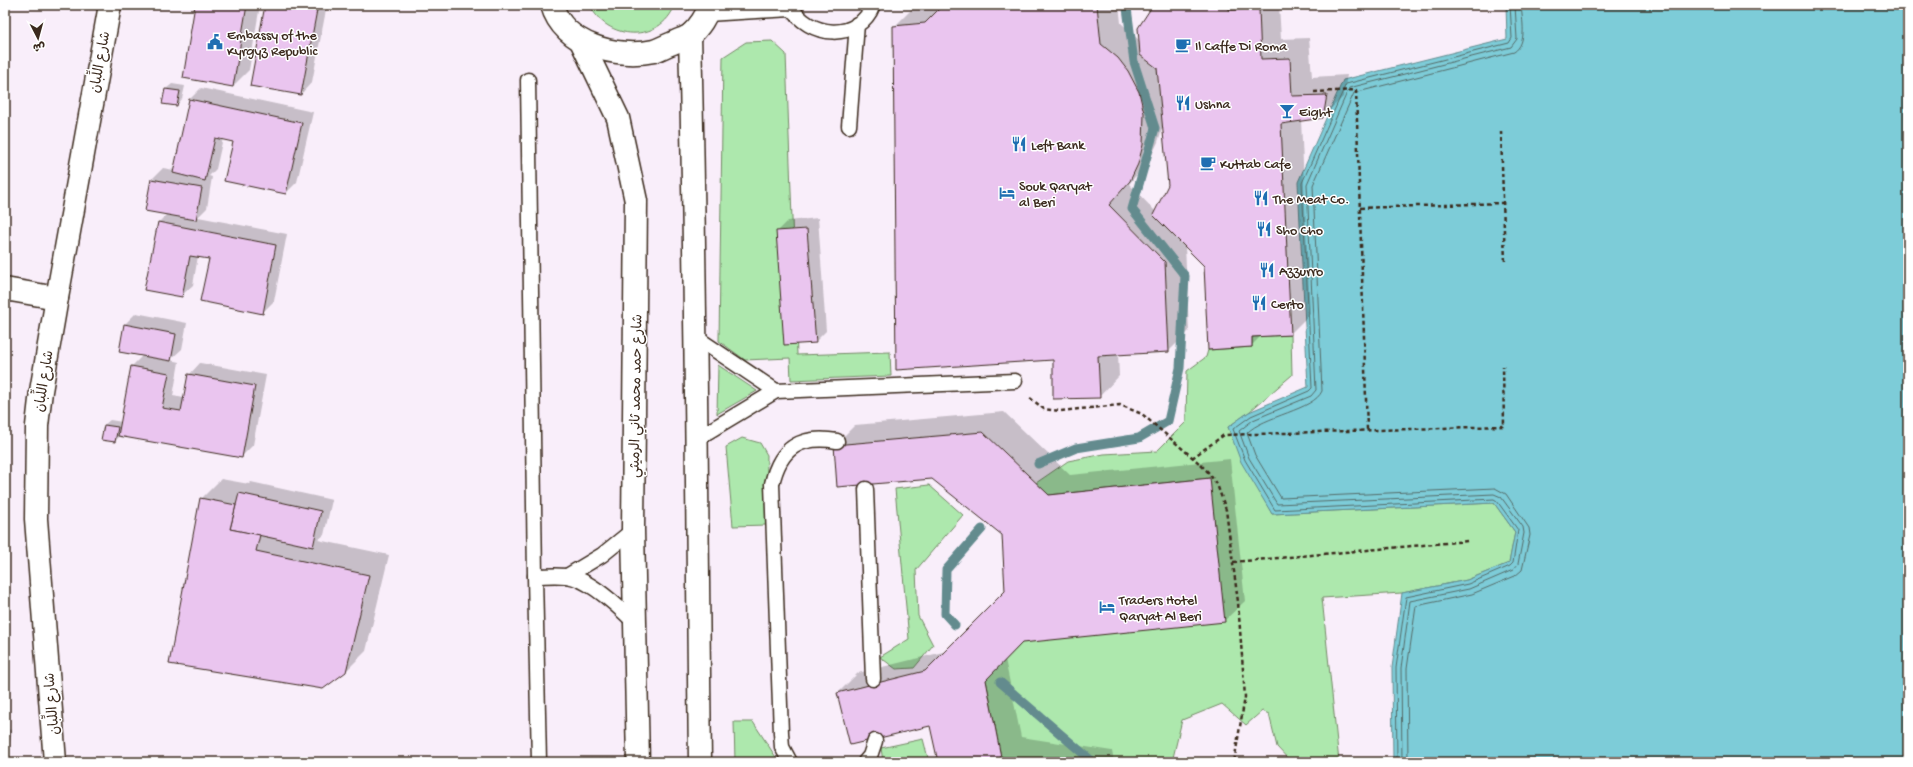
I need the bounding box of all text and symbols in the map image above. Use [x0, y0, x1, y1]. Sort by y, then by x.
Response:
north arrow [18, 18, 58, 58]
place label: Embassy of the Kyrgyz Republic [227, 28, 318, 61]
street label: شارع اللِّبان [82, 29, 115, 95]
public building icon: Embassy of the Kyrgyz Republic [206, 33, 224, 51]
cafe icon: Il Caffe Di Roma [1174, 36, 1192, 54]
text: ش [32, 39, 45, 53]
place label: Il Caffe Di Roma [1195, 39, 1288, 56]
restaurant icon: Ushna [1174, 94, 1192, 112]
place label: Ushna [1195, 97, 1231, 114]
bar icon: Eight [1278, 102, 1296, 120]
place label: Eight [1299, 105, 1333, 122]
restaurant icon: Left Bank [1010, 135, 1028, 153]
place label: Left Bank [1031, 138, 1086, 155]
cafe icon: Kuttab Cafe [1199, 154, 1217, 172]
place label: Kuttab Cafe [1220, 157, 1292, 174]
place label: Souk Qaryat al Beri [1019, 179, 1093, 212]
hotel icon: Souk Qaryat al Beri [998, 184, 1016, 202]
restaurant icon: The Meat Co. [1252, 189, 1270, 207]
place label: The Meat Co. [1272, 192, 1349, 209]
restaurant icon: Sho Cho [1255, 220, 1273, 238]
place label: Sho Cho [1276, 223, 1323, 240]
restaurant icon: Azzurro [1258, 261, 1276, 279]
place label: Azzurro [1279, 264, 1323, 281]
restaurant icon: Certo [1250, 294, 1268, 312]
place label: Certo [1271, 297, 1304, 314]
street label: شارع حمد محمد ثاني الرميثي [628, 314, 649, 478]
street label: شارع اللِّبان [26, 348, 59, 413]
place label: Traders Hotel Qaryat Al Beri [1118, 593, 1202, 626]
hotel icon: Traders Hotel Qaryat Al Beri [1098, 598, 1116, 616]
street label: شارع اللِّبان [36, 672, 65, 736]

